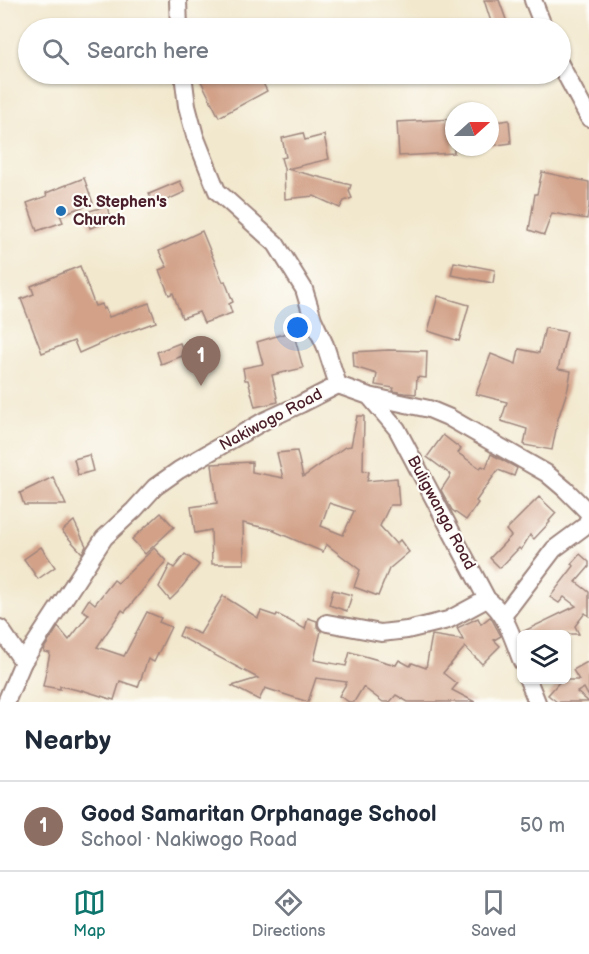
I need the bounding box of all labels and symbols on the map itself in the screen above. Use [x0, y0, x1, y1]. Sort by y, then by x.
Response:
north arrow [445, 102, 499, 156]
place label: St. Stephen's Church [73, 193, 167, 230]
marker: St. Stephen's Church [54, 204, 68, 218]
your location [283, 313, 312, 342]
pin: 1 [182, 336, 220, 386]
street label: Nakiwogo Road [216, 385, 326, 455]
street label: Buligwanga Road [403, 453, 479, 573]

